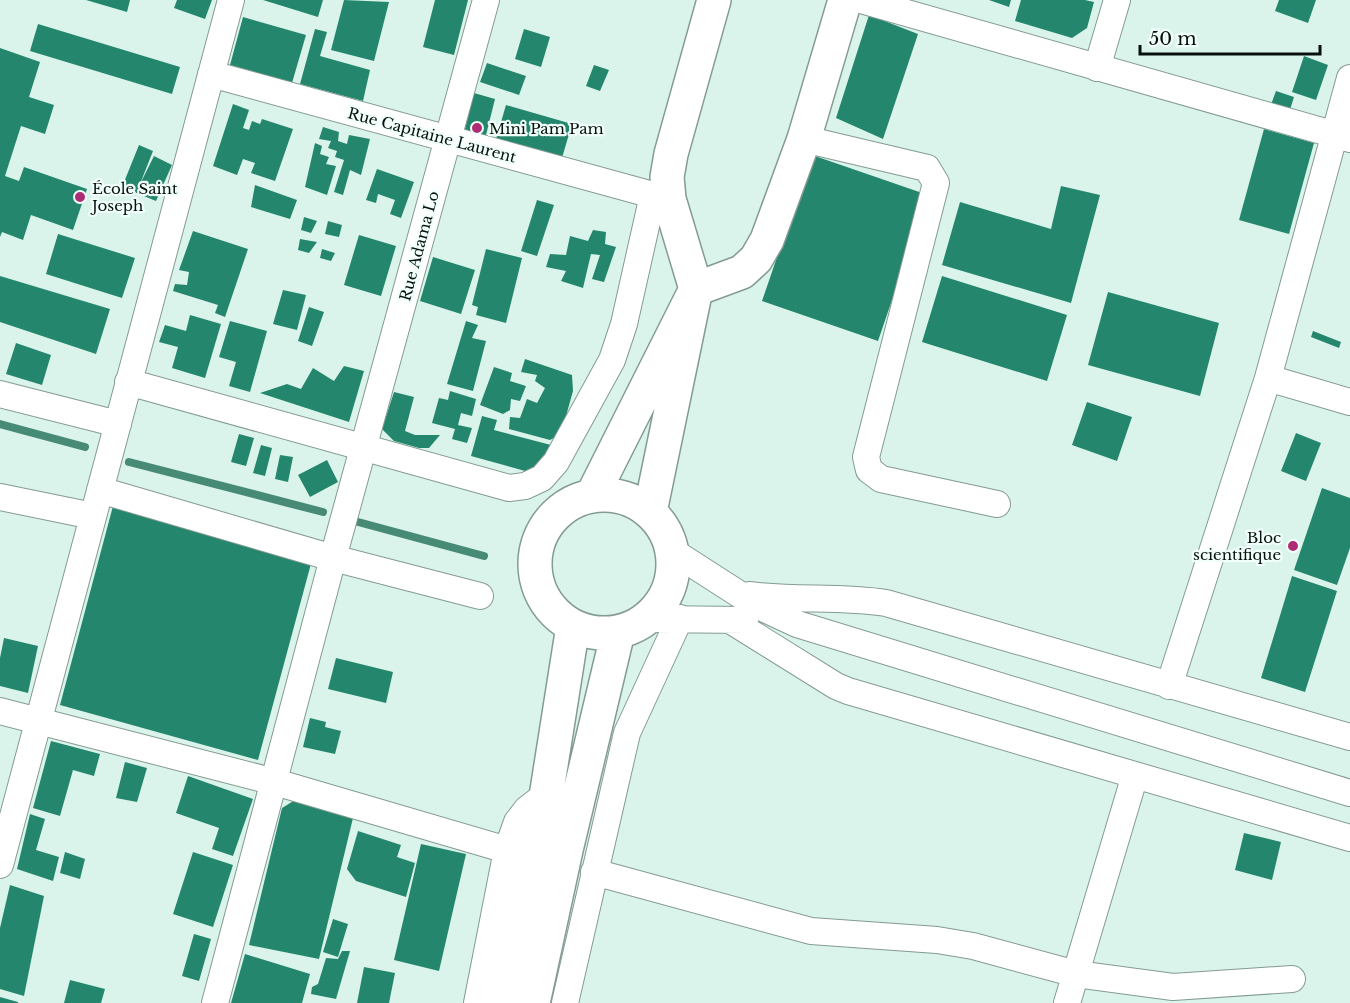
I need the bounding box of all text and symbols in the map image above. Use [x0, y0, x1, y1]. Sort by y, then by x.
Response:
scale bar [1140, 18, 1320, 56]
text: 50 m [1149, 28, 1197, 50]
street label: Rue Capitaine Laurent [346, 103, 519, 167]
place label: Mini Pam Pam [489, 119, 604, 138]
marker: Mini Pam Pam [470, 121, 484, 135]
place label: École Saint Joseph [90, 179, 178, 215]
street label: Rue Adama Lo [395, 189, 443, 303]
marker: École Saint Joseph [73, 190, 87, 204]
place label: Bloc scientifique [1193, 528, 1281, 564]
marker: Bloc scientifique [1286, 539, 1300, 553]

